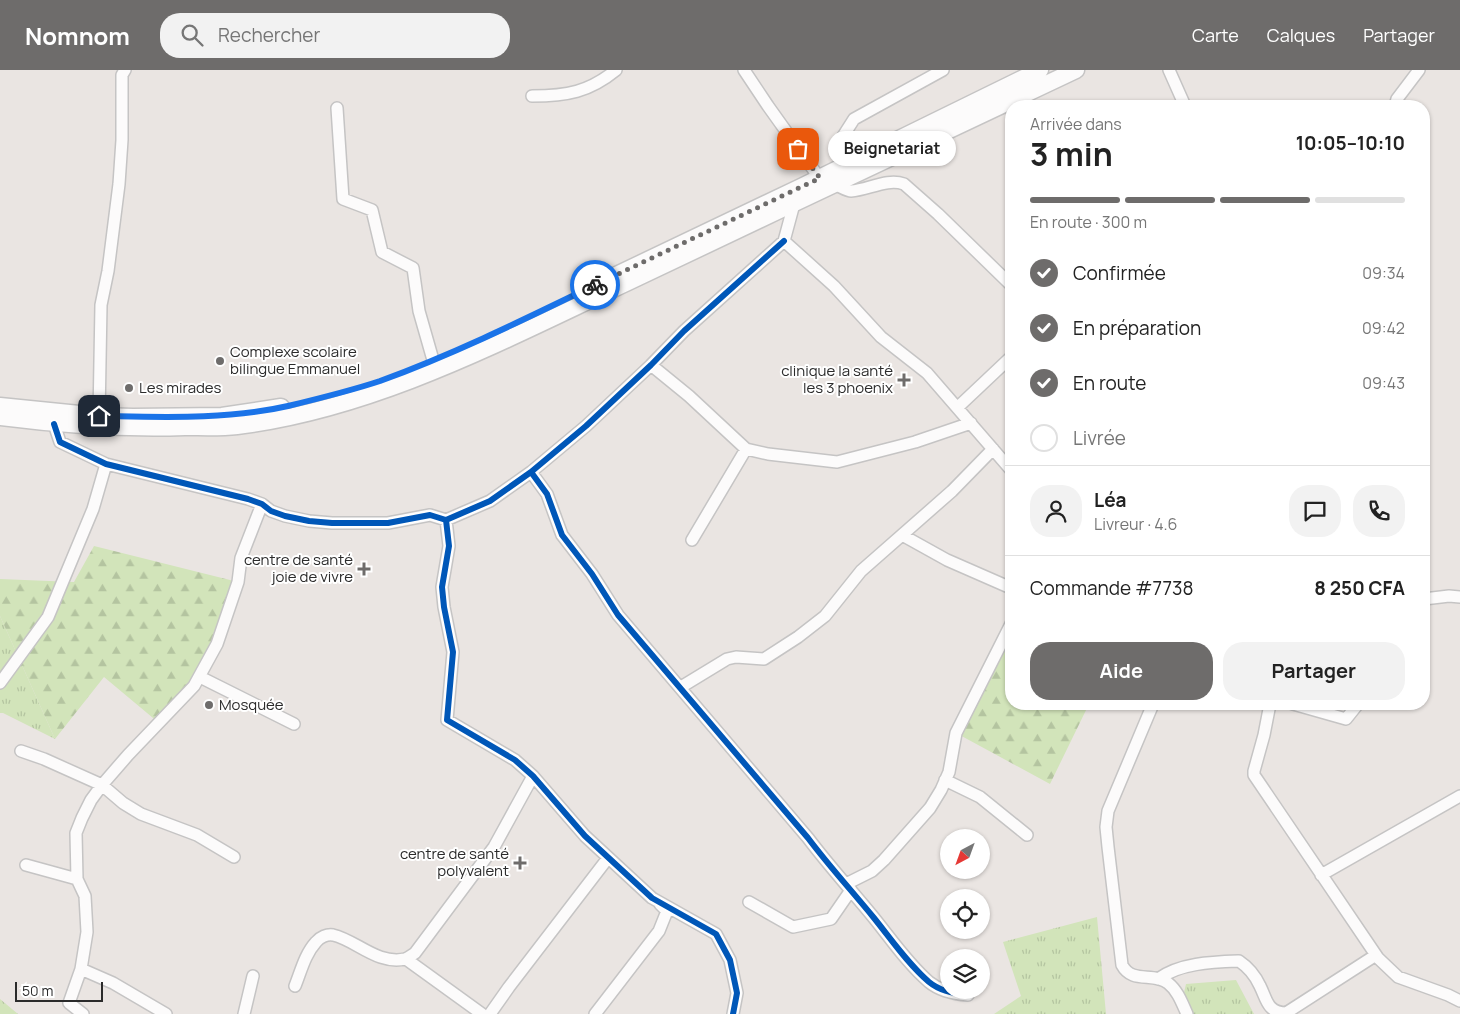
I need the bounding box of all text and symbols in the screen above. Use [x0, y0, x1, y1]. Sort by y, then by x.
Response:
search box [160, 13, 510, 58]
text: Nomnom [25, 19, 130, 52]
icon: search [178, 21, 206, 49]
text: Rechercher [218, 22, 320, 48]
text: Carte [1192, 23, 1239, 47]
text: Calques [1267, 23, 1335, 47]
text: Partager [1363, 23, 1435, 47]
text: Arrivée dans [1030, 113, 1122, 135]
pin [777, 128, 819, 170]
text: 10:05–10:10 [1296, 130, 1405, 156]
callout: Beignetariat [828, 132, 956, 166]
text: 3 min [1030, 132, 1113, 176]
icon: bag [784, 135, 812, 163]
text: Beignetariat [844, 137, 940, 159]
text: En route · 300 m [1030, 211, 1147, 233]
icon: check [1030, 259, 1058, 287]
courier [570, 260, 620, 310]
text: Confirmée [1073, 260, 1166, 286]
text: 09:34 [1362, 262, 1405, 284]
icon: bike [581, 271, 609, 299]
icon: check [1030, 314, 1058, 342]
text: En préparation [1073, 315, 1201, 341]
text: 09:42 [1362, 317, 1405, 339]
place label: Complexe scolaire bilingue Emmanuel [230, 341, 360, 379]
marker: Complexe scolaire bilingue Emmanuel [214, 355, 226, 367]
place label: clinique la santé les 3 phoenix [781, 360, 893, 398]
icon: check [1030, 369, 1058, 397]
text: En route [1073, 370, 1146, 396]
text: 09:43 [1362, 372, 1405, 394]
marker: clinique la santé les 3 phoenix [897, 373, 911, 387]
place label: Les mirades [139, 377, 222, 398]
marker: Les mirades [123, 382, 135, 394]
pin [78, 395, 120, 437]
icon: home [85, 402, 113, 430]
text: Livrée [1073, 425, 1126, 451]
button: person [1030, 485, 1082, 537]
button: chat [1289, 485, 1341, 537]
button: phone [1353, 485, 1405, 537]
text: Léa [1094, 487, 1126, 513]
text: Livreur · 4.6 [1094, 513, 1177, 535]
place label: centre de santé joie de vivre [244, 549, 353, 587]
marker: centre de santé joie de vivre [357, 562, 371, 576]
text: Commande #7738 [1030, 575, 1194, 601]
text: 8 250 CFA [1314, 575, 1405, 601]
button: Aide [1030, 642, 1213, 700]
button: Partager [1223, 642, 1405, 700]
place label: Mosquée [219, 694, 284, 715]
marker: Mosquée [203, 699, 215, 711]
north arrow [940, 829, 990, 879]
map controls [940, 829, 990, 999]
place label: centre de santé polyvalent [400, 843, 509, 881]
marker: centre de santé polyvalent [513, 856, 527, 870]
button: locate [940, 889, 990, 939]
button: layers [940, 949, 990, 999]
scale bar [15, 979, 102, 1002]
text: 50 m [22, 981, 53, 1000]

